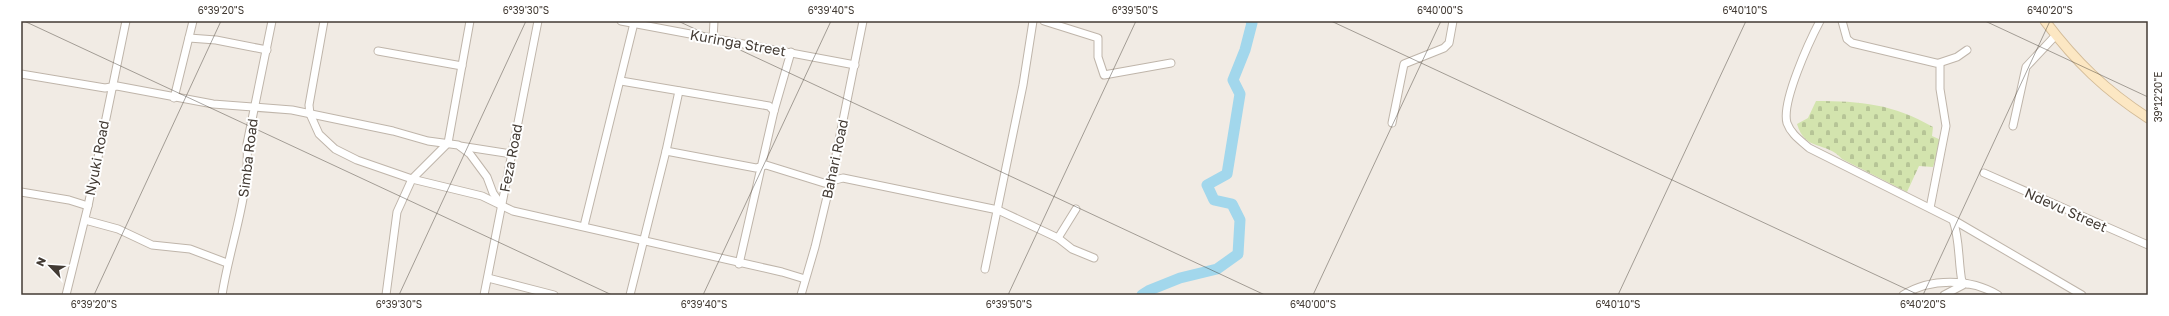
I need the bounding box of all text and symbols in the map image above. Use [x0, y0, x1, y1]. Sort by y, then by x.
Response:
text: 6°39'20"S [198, 4, 244, 16]
text: 6°39'30"S [503, 4, 549, 16]
text: 6°39'40"S [808, 4, 854, 16]
text: 6°39'50"S [1112, 4, 1158, 16]
text: 6°40'00"S [1417, 4, 1463, 16]
text: 6°40'10"S [1723, 4, 1767, 16]
text: 6°40'20"S [2027, 4, 2073, 16]
street label: Kuringa Street [689, 26, 787, 59]
text: 39°12'20"E [2152, 72, 2164, 122]
street label: Simba Road [234, 117, 261, 198]
street label: Bahari Road [818, 118, 851, 200]
street label: Nyuki Road [81, 119, 112, 197]
street label: Feza Road [496, 122, 525, 193]
street label: Ndevu Street [2022, 184, 2110, 235]
north arrow [30, 246, 70, 286]
text: N [33, 255, 48, 268]
text: 6°39'20"S [71, 298, 117, 310]
text: 6°39'30"S [376, 298, 422, 310]
text: 6°39'40"S [681, 298, 727, 310]
text: 6°39'50"S [986, 298, 1032, 310]
text: 6°40'00"S [1290, 298, 1336, 310]
text: 6°40'10"S [1596, 298, 1640, 310]
text: 6°40'20"S [1900, 298, 1946, 310]

